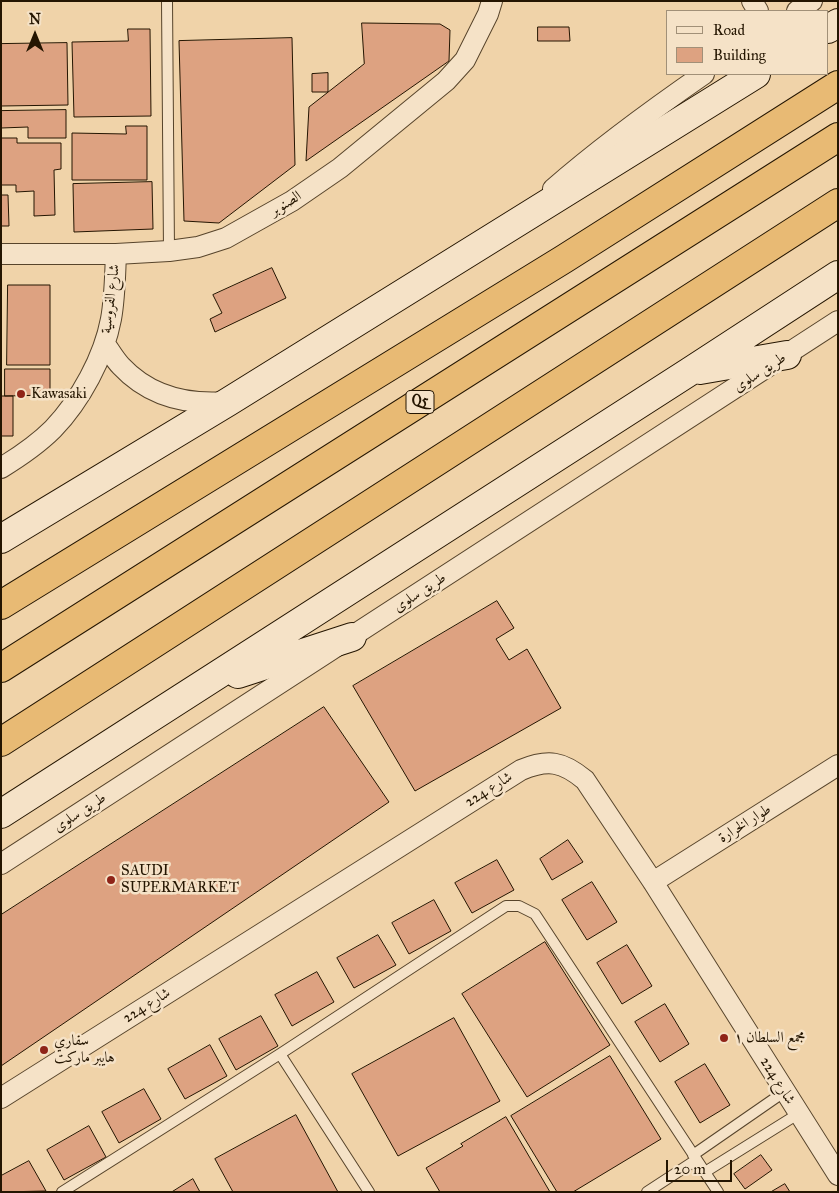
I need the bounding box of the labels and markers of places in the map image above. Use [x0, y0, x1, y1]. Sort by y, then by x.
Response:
place label: Kawasaki [31, 385, 87, 403]
marker: Kawasaki [15, 388, 27, 400]
place label: SAUDI SUPERMARKET [121, 862, 239, 897]
marker: SAUDI SUPERMARKET [105, 874, 117, 886]
place label: مجمع السلطان ١ [734, 1029, 805, 1047]
place label: سفاري هايبر ماركت [54, 1032, 115, 1067]
marker: مجمع السلطان ١ [718, 1032, 730, 1044]
marker: سفاري هايبر ماركت [38, 1044, 50, 1056]

